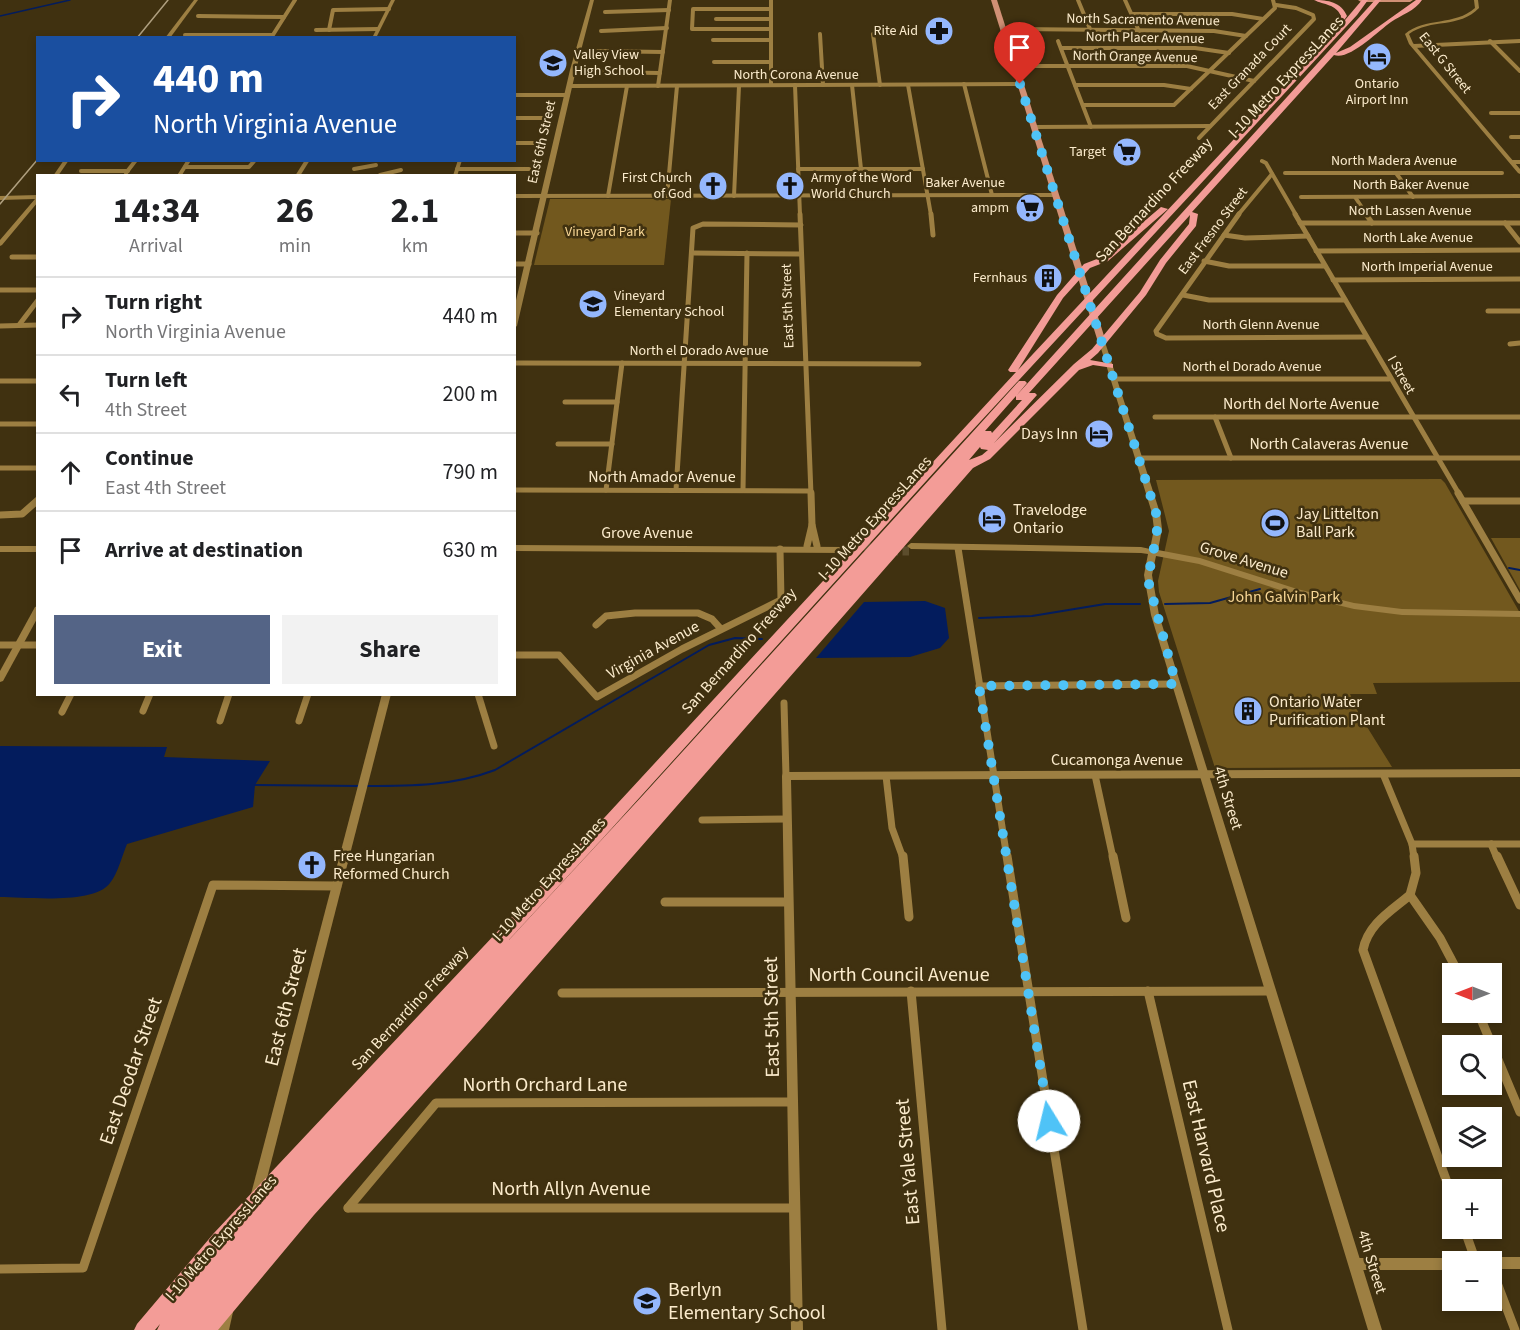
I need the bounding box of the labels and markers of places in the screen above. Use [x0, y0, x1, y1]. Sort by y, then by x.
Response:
pharmacy icon: Rite Aid [923, 15, 955, 47]
place label: Rite Aid [873, 21, 918, 41]
pin [994, 22, 1045, 84]
hotel icon: Ontario Airport Inn [1361, 41, 1393, 73]
place label: Valley View High School [574, 45, 645, 81]
school or university icon: Valley View High School [537, 47, 569, 79]
place label: Ontario Airport Inn [1346, 74, 1408, 110]
supermarket icon: Target [1111, 136, 1143, 168]
place label: Target [1069, 142, 1106, 162]
place label: First Church of God [622, 168, 692, 204]
place label: Army of the Word World Church [811, 168, 912, 204]
church icon: First Church of God [697, 170, 729, 202]
church icon: Army of the Word World Church [774, 170, 806, 202]
supermarket icon: ampm [1014, 192, 1046, 224]
place label: ampm [971, 198, 1009, 218]
building icon: Fernhaus [1032, 262, 1064, 294]
place label: Fernhaus [973, 268, 1027, 288]
place label: Vineyard Elementary School [614, 286, 725, 322]
school or university icon: Vineyard Elementary School [577, 288, 609, 320]
hotel icon: Days Inn [1083, 418, 1115, 450]
place label: Days Inn [1021, 423, 1078, 445]
place label: Travelodge Ontario [1013, 499, 1087, 539]
hotel icon: Travelodge Ontario [976, 503, 1008, 535]
place label: Jay Littelton Ball Park [1296, 503, 1379, 543]
sports icon: Jay Littelton Ball Park [1259, 507, 1291, 539]
place label: Ontario Water Purification Plant [1269, 691, 1386, 731]
building icon: Ontario Water Purification Plant [1232, 695, 1264, 727]
place label: Free Hungarian Reformed Church [333, 845, 450, 885]
church icon: Free Hungarian Reformed Church [296, 849, 328, 881]
place label: Berlyn Elementary School [668, 1276, 826, 1327]
school or university icon: Berlyn Elementary School [631, 1285, 663, 1317]

